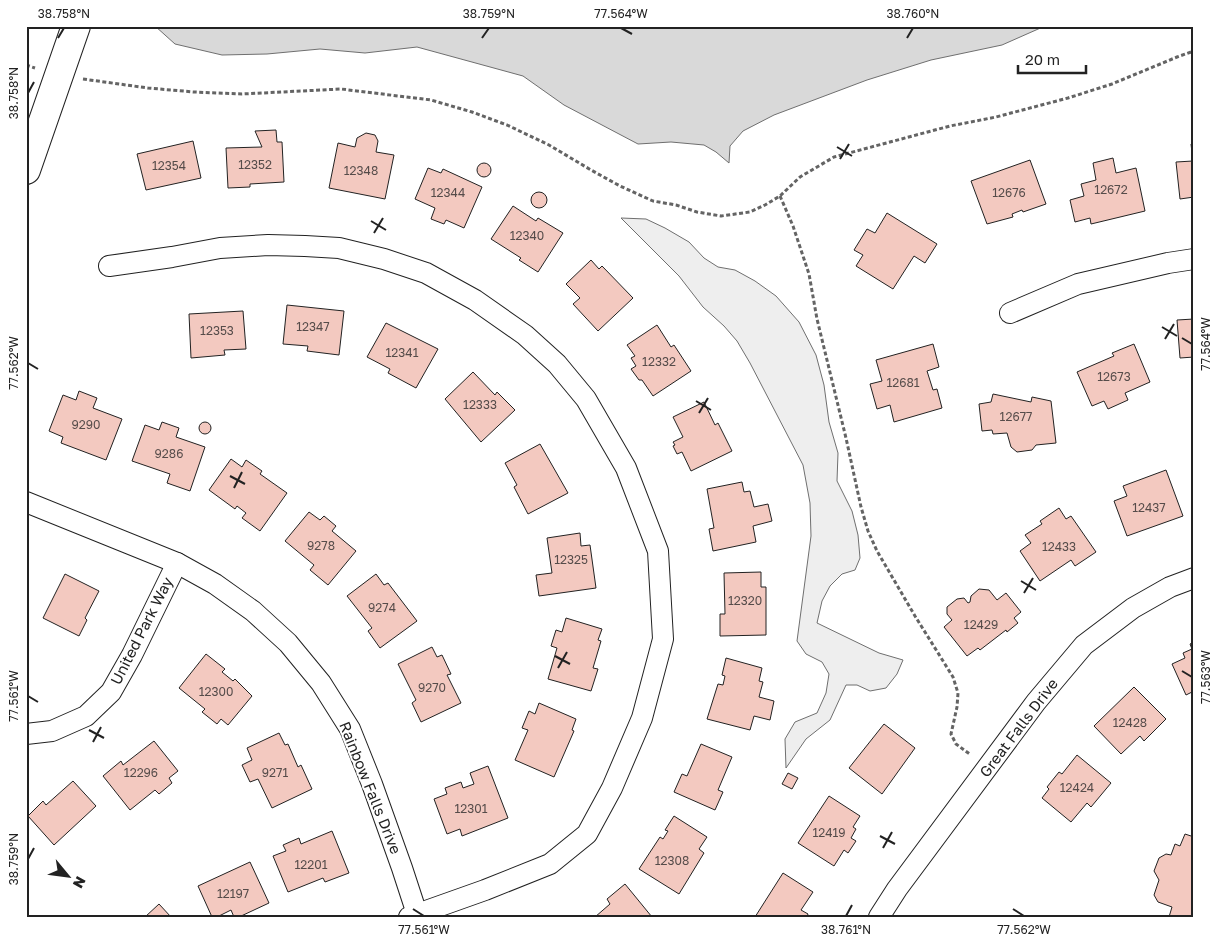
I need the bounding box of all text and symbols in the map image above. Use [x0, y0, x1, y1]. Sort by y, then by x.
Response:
text: 38.758°N [38, 6, 90, 21]
text: 38.759°N [463, 6, 515, 21]
text: 77.564°W [594, 6, 648, 21]
text: 38.760°N [887, 6, 939, 21]
scale bar [1018, 42, 1085, 74]
text: 20 m [1025, 50, 1060, 68]
text: 38.758°N [6, 67, 21, 119]
house number: 12352 [238, 157, 272, 172]
house number: 12354 [152, 158, 186, 173]
house number: 12348 [344, 163, 378, 178]
house number: 12672 [1094, 182, 1128, 197]
house number: 12344 [431, 185, 465, 200]
house number: 12676 [992, 185, 1026, 200]
house number: 12340 [510, 228, 544, 243]
text: 77.564°W [1198, 317, 1213, 371]
house number: 12347 [296, 319, 330, 334]
house number: 12353 [200, 323, 234, 338]
text: 77.562°W [6, 336, 21, 390]
house number: 12341 [386, 345, 419, 360]
house number: 12332 [642, 354, 676, 369]
house number: 12673 [1097, 369, 1131, 384]
house number: 12681 [886, 375, 920, 390]
house number: 12333 [463, 397, 497, 412]
house number: 12677 [1000, 409, 1032, 424]
house number: 9290 [72, 417, 100, 432]
house number: 9286 [155, 446, 183, 461]
house number: 12437 [1132, 500, 1166, 515]
house number: 9278 [307, 538, 335, 553]
house number: 12433 [1042, 539, 1076, 554]
house number: 12325 [554, 552, 588, 567]
street label: United Park Way [106, 573, 176, 687]
house number: 12320 [728, 593, 762, 608]
house number: 9274 [368, 600, 396, 615]
house number: 12429 [964, 617, 998, 632]
text: 77.563°W [1198, 650, 1213, 704]
text: 77.561°W [6, 670, 21, 722]
street label: Great Falls Drive [975, 674, 1061, 780]
house number: 9270 [418, 680, 446, 695]
house number: 12300 [199, 684, 233, 699]
house number: 12428 [1113, 715, 1147, 730]
street label: Rainbow Falls Drive [336, 719, 406, 857]
house number: 12296 [124, 765, 158, 780]
house number: 9271 [262, 765, 288, 780]
house number: 12424 [1060, 780, 1094, 795]
house number: 12301 [454, 801, 488, 816]
house number: 12419 [812, 825, 846, 840]
text: 38.759°N [6, 833, 21, 885]
north arrow [42, 850, 92, 900]
house number: 12308 [655, 853, 689, 868]
house number: 12201 [294, 857, 328, 872]
text: N [70, 874, 90, 891]
house number: 12197 [217, 886, 249, 901]
text: 77.561°W [398, 922, 450, 937]
text: 38.761°N [821, 922, 871, 937]
text: 77.562°W [997, 922, 1051, 937]

